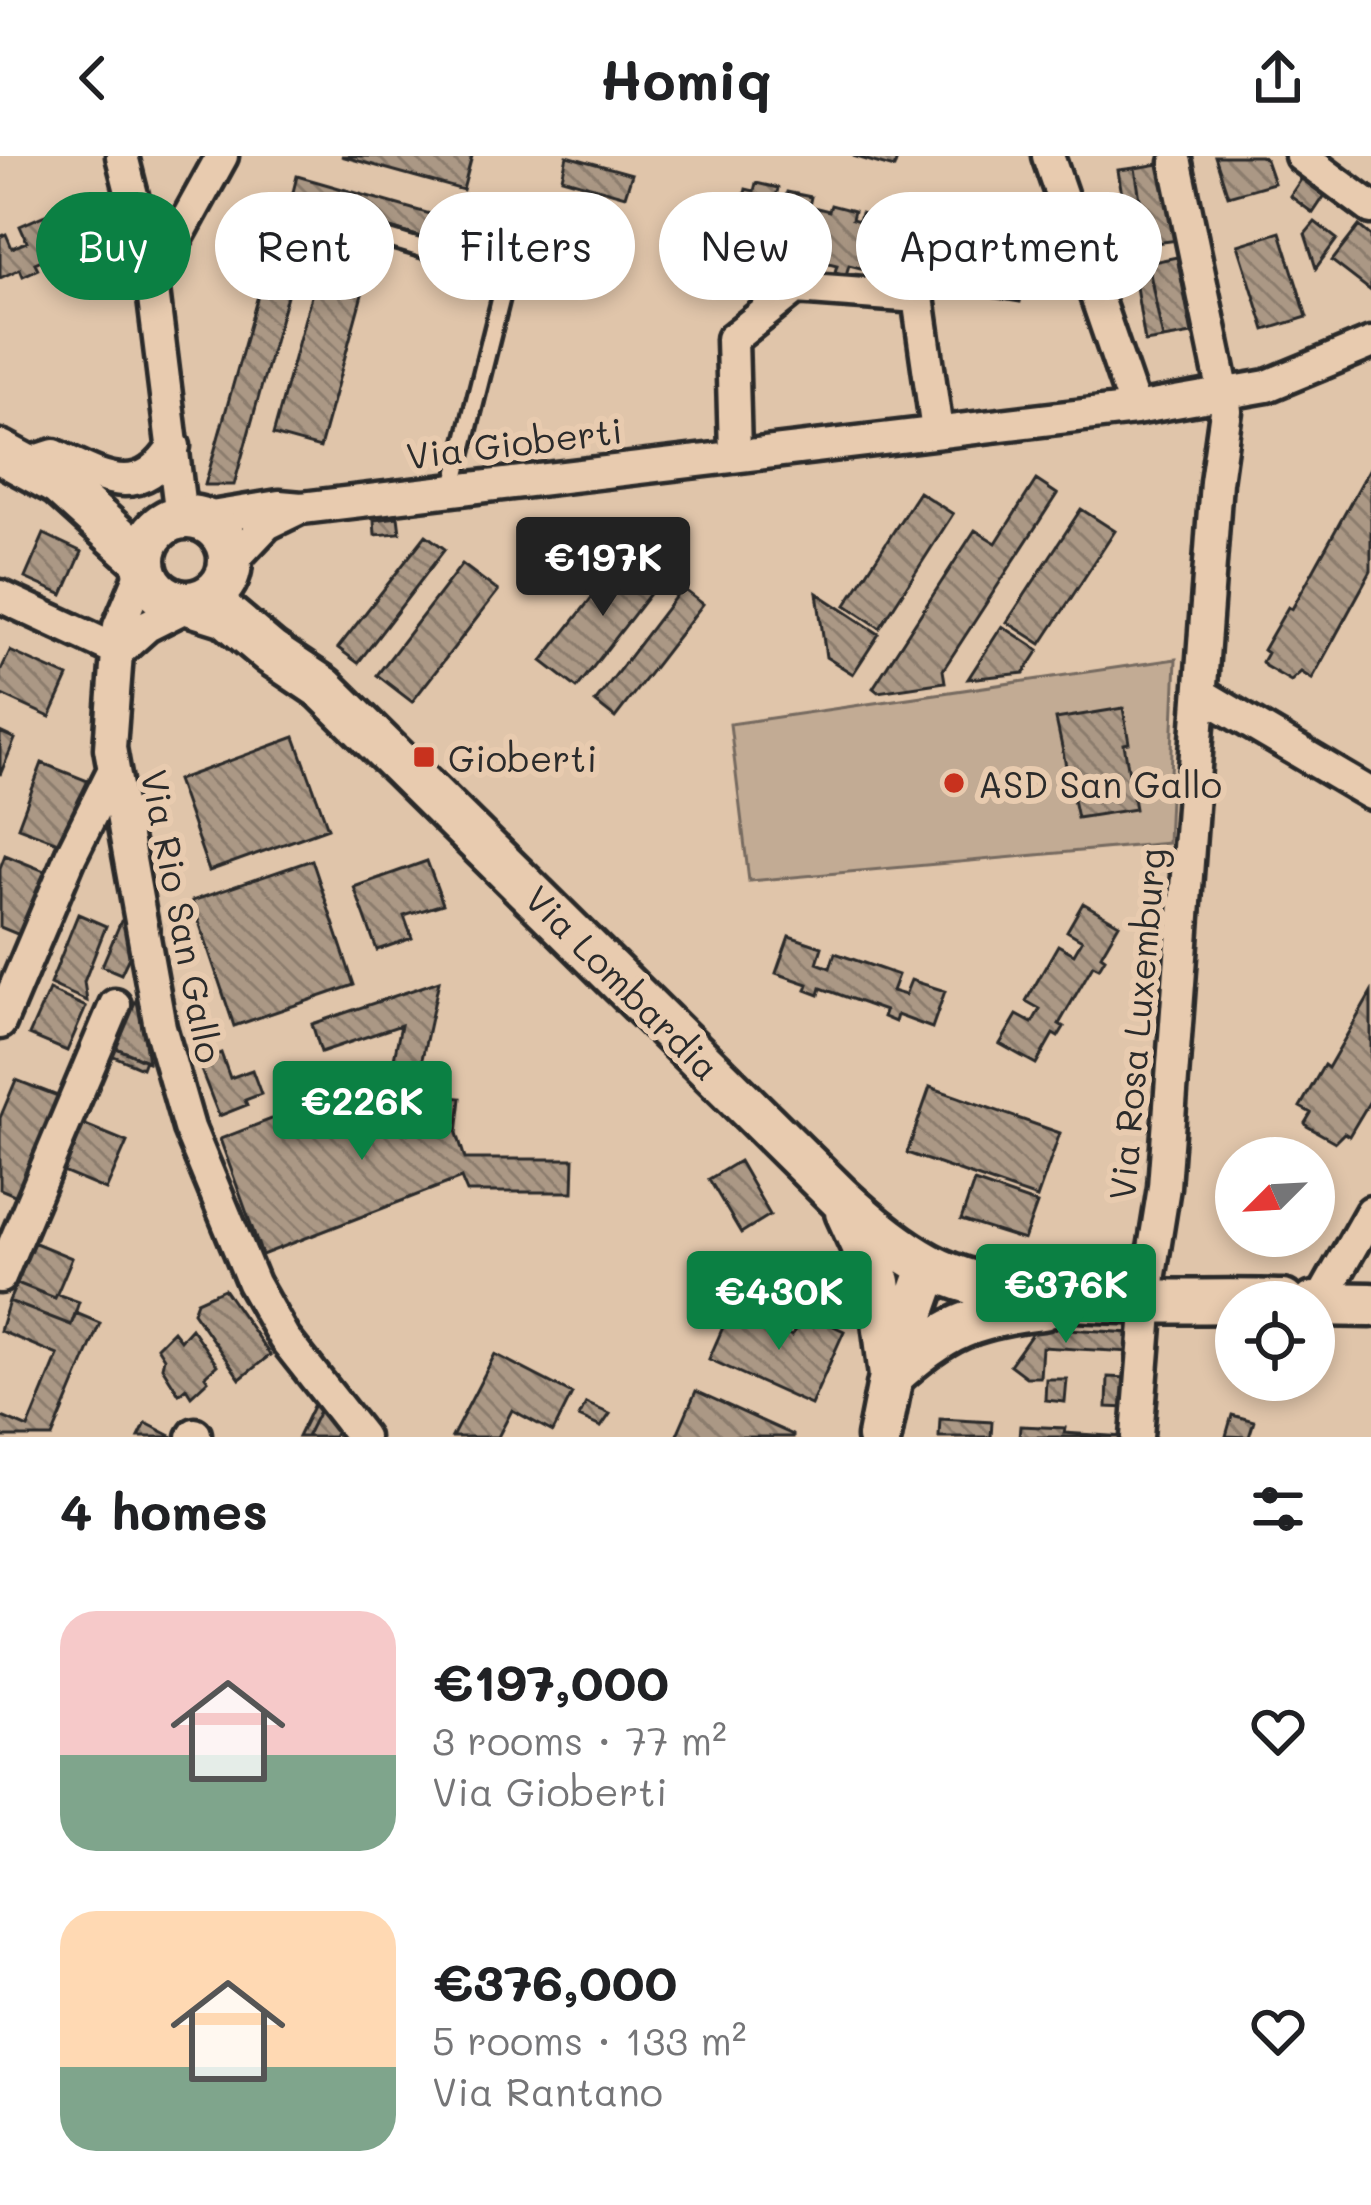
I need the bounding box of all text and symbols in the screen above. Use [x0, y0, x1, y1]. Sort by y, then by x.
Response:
text: Homiq [599, 43, 772, 114]
icon: back [60, 45, 126, 111]
icon: share [1245, 45, 1311, 111]
chip: Buy [36, 192, 191, 300]
chip: Rent [215, 192, 394, 300]
chip: Filters [418, 192, 635, 300]
chip: New [659, 192, 832, 300]
chip: Apartment [856, 192, 1162, 300]
street label: Via Gioberti [403, 405, 625, 479]
pin: €197K [519, 517, 687, 619]
text: €197K [543, 530, 663, 581]
place label: Gioberti [448, 734, 597, 781]
marker: Gioberti [411, 744, 437, 770]
place label: ASD San Gallo [978, 760, 1222, 807]
street label: Via Rio San Gallo [132, 765, 234, 1067]
marker: ASD San Gallo [941, 770, 967, 796]
street label: Via Rosa Luxemburg [1097, 846, 1175, 1202]
street label: Via Lombardia [516, 875, 730, 1089]
pin: €226K [278, 1061, 446, 1163]
text: €226K [300, 1074, 424, 1125]
north arrow [1215, 1137, 1335, 1257]
map controls [1215, 1137, 1335, 1401]
pin: €376K [982, 1244, 1150, 1346]
pin: €430K [695, 1251, 863, 1353]
text: €376K [1003, 1257, 1129, 1308]
text: €430K [714, 1264, 844, 1315]
button: locate [1215, 1281, 1335, 1401]
text: 4 homes [60, 1476, 268, 1543]
icon: filters [1245, 1476, 1311, 1542]
text: €197,000 [432, 1647, 669, 1714]
icon: home [156, 1659, 300, 1803]
icon: heart [1245, 1698, 1311, 1764]
text: 3 rooms · 77 m² [432, 1714, 727, 1765]
text: Via Gioberti [432, 1765, 667, 1816]
text: €376,000 [432, 1947, 677, 2014]
icon: home [156, 1959, 300, 2103]
icon: heart [1245, 1998, 1311, 2064]
text: 5 rooms · 133 m² [432, 2014, 747, 2065]
text: Via Rantano [432, 2065, 663, 2116]

